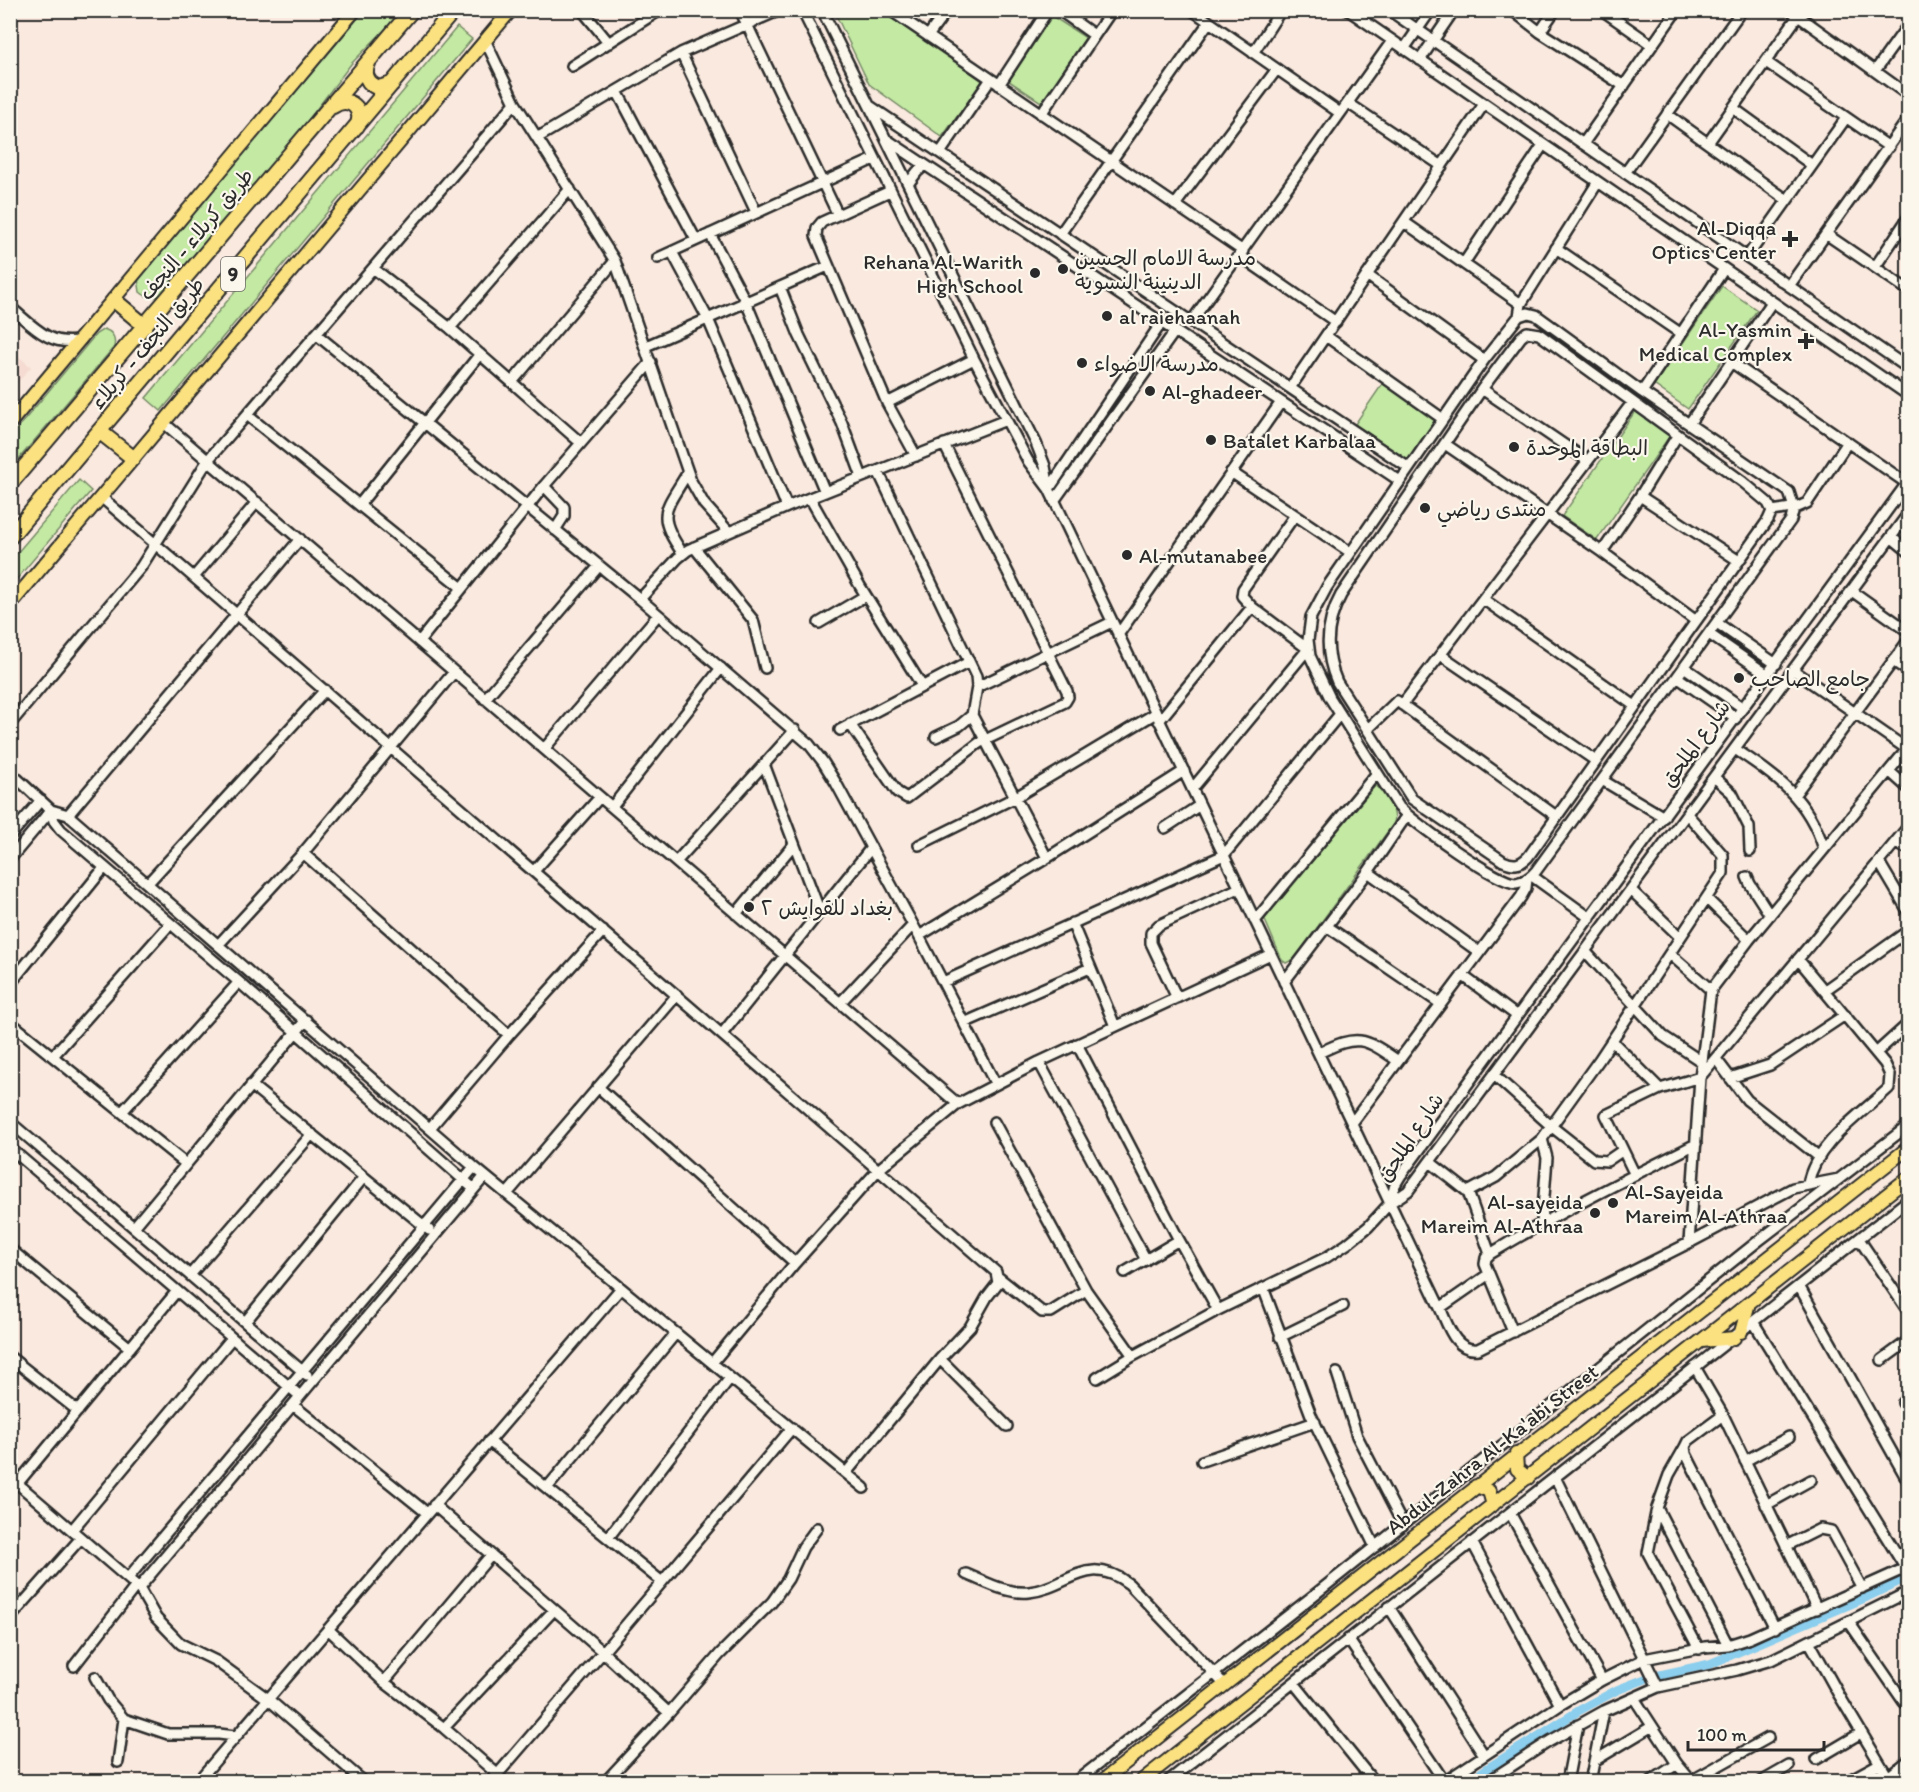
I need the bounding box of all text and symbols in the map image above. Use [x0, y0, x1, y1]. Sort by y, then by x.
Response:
street label: طريق كربلاء - النجف [134, 163, 259, 306]
place label: Al-Diqqa Optics Center [1651, 215, 1777, 264]
marker: Al-Diqqa Optics Center [1781, 230, 1799, 248]
place label: مدرسة الامام الحسين الدينينة النسوية [1075, 245, 1256, 295]
place label: Rehana Al-Warith High School [863, 249, 1023, 298]
road number: 9 [221, 257, 245, 291]
marker: مدرسة الامام الحسين الدينينة النسوية [1056, 262, 1070, 276]
marker: Rehana Al-Warith High School [1028, 266, 1042, 280]
street label: طريق النجف - كربلاء [85, 272, 210, 415]
place label: al raiehaanah [1119, 304, 1240, 329]
marker: al raiehaanah [1100, 309, 1114, 323]
place label: Al-Yasmin Medical Complex [1639, 317, 1793, 366]
marker: Al-Yasmin Medical Complex [1797, 332, 1815, 350]
place label: مدرسة الاضواء [1094, 351, 1219, 377]
marker: مدرسة الاضواء [1075, 356, 1089, 370]
place label: Al-ghadeer [1162, 379, 1262, 404]
marker: Al-ghadeer [1143, 384, 1157, 398]
place label: Batalet Karbalaa [1223, 428, 1376, 453]
marker: Batalet Karbalaa [1204, 433, 1218, 447]
place label: البطاقة الموحدة [1526, 435, 1648, 461]
marker: البطاقة الموحدة [1507, 440, 1521, 454]
place label: منتدى رياضي [1437, 496, 1546, 528]
marker: منتدى رياضي [1418, 501, 1432, 515]
place label: Al-mutanabee [1139, 543, 1267, 568]
marker: Al-mutanabee [1120, 548, 1134, 562]
place label: جامع الصاحب [1751, 666, 1870, 694]
marker: جامع الصاحب [1732, 671, 1746, 685]
street label: شارع الملحق [1655, 695, 1737, 793]
place label: بغداد للقوايش ٢ [761, 895, 893, 921]
marker: بغداد للقوايش ٢ [742, 900, 756, 914]
street label: شارع الملحق [1371, 1088, 1451, 1188]
place label: Al-Sayeida Mareim Al-Athraa [1625, 1179, 1787, 1228]
place label: Al-sayeida Mareim Al-Athraa [1421, 1189, 1583, 1238]
marker: Al-Sayeida Mareim Al-Athraa [1606, 1196, 1620, 1210]
marker: Al-sayeida Mareim Al-Athraa [1588, 1206, 1602, 1220]
street label: Abdul-Zahra Al-Ka'abi Street [1381, 1358, 1603, 1539]
scale bar [1688, 1714, 1824, 1752]
text: 100 m [1697, 1724, 1747, 1746]

